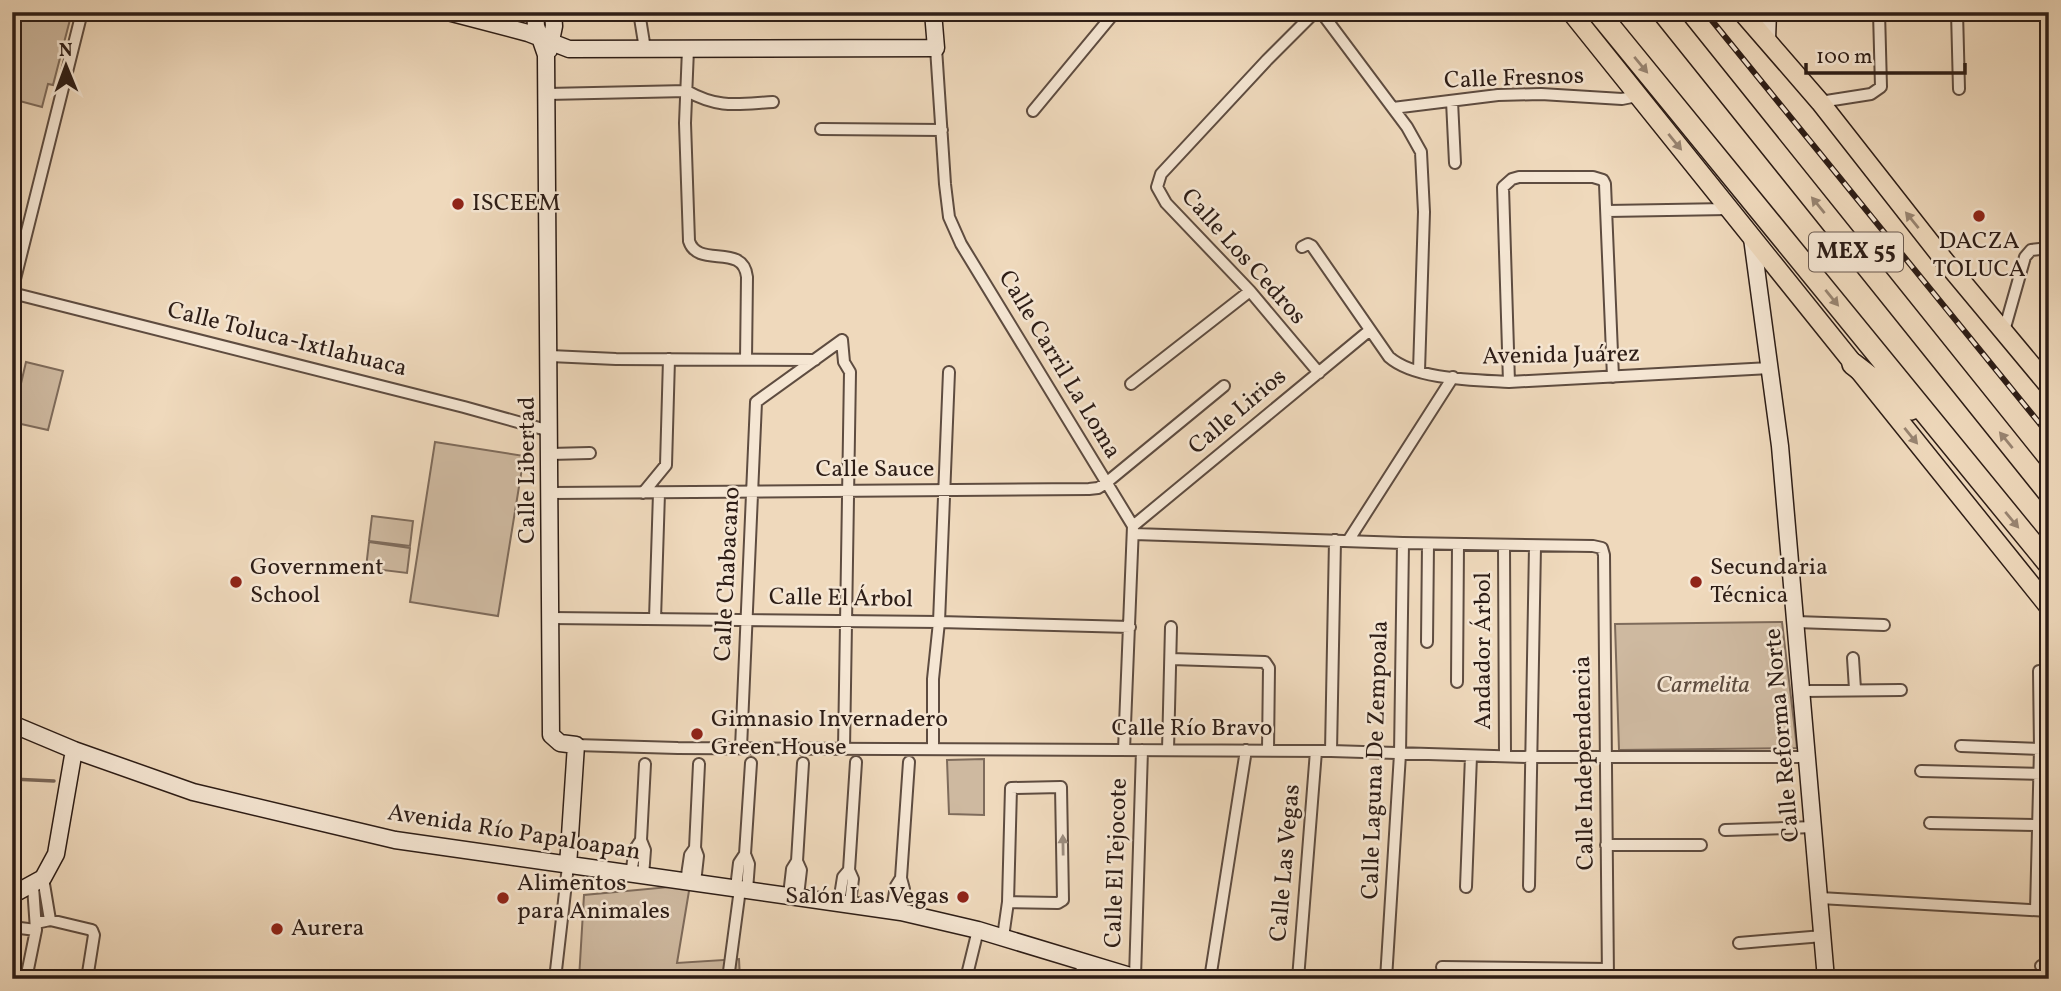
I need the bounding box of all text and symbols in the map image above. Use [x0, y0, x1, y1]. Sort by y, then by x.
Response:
north arrow [32, 32, 102, 102]
scale bar [1806, 32, 1965, 76]
text: N [59, 38, 73, 64]
text: 100 m [1816, 43, 1873, 72]
one-way arrow [1634, 55, 1649, 73]
street label: Calle Fresnos [1443, 60, 1585, 98]
one-way arrow [1667, 133, 1682, 151]
street label: Calle Los Cedros [1172, 181, 1314, 333]
place label: ISCEEM [472, 187, 561, 221]
marker: ISCEEM [450, 196, 466, 212]
one-way arrow [1811, 196, 1826, 213]
marker: DACZA TOLUCA [1971, 208, 1987, 224]
one-way arrow [1905, 211, 1920, 229]
place label: DACZA TOLUCA [1932, 225, 2026, 287]
road number: MEX 55 [1809, 232, 1903, 272]
street label: Calle Carril La Loma [989, 264, 1129, 466]
one-way arrow [1824, 289, 1839, 307]
street label: Calle Toluca-Ixtlahuaca [164, 294, 410, 386]
street label: Avenida Juárez [1482, 338, 1640, 374]
street label: Calle Lirios [1181, 361, 1295, 463]
street label: Calle Libertad [511, 396, 545, 544]
one-way arrow [1904, 427, 1919, 445]
one-way arrow [1999, 431, 2014, 448]
street label: Calle Sauce [816, 453, 935, 487]
street label: Calle Chabacano [706, 486, 750, 662]
one-way arrow [2004, 511, 2020, 529]
place label: Government School [250, 551, 384, 613]
place label: Secundaria Técnica [1710, 551, 1828, 613]
street label: Andador Árbol [1467, 572, 1501, 730]
marker: Government School [228, 574, 244, 590]
marker: Secundaria Técnica [1688, 574, 1704, 590]
street label: Calle El Árbol [769, 581, 913, 617]
street label: Calle Laguna De Zempoala [1354, 620, 1398, 900]
street label: Calle Reforma Norte [1757, 627, 1809, 843]
street label: Calle Independencia [1566, 655, 1604, 871]
park label: Carmelita [1656, 669, 1750, 703]
place label: Gimnasio Invernadero Green House [711, 703, 948, 765]
street label: Calle Río Bravo [1112, 712, 1272, 746]
marker: Gimnasio Invernadero Green House [689, 726, 705, 742]
street label: Calle El Tejocote [1097, 777, 1137, 949]
street label: Calle Las Vegas [1262, 783, 1310, 943]
street label: Avenida Río Papaloapan [385, 796, 643, 870]
one-way arrow [1057, 834, 1068, 856]
place label: Alimentos para Animales [517, 867, 670, 929]
place label: Salón Las Vegas [785, 880, 949, 914]
marker: Salón Las Vegas [955, 889, 971, 905]
marker: Alimentos para Animales [495, 890, 511, 906]
place label: Aurera [291, 912, 364, 946]
marker: Aurera [269, 921, 285, 937]

